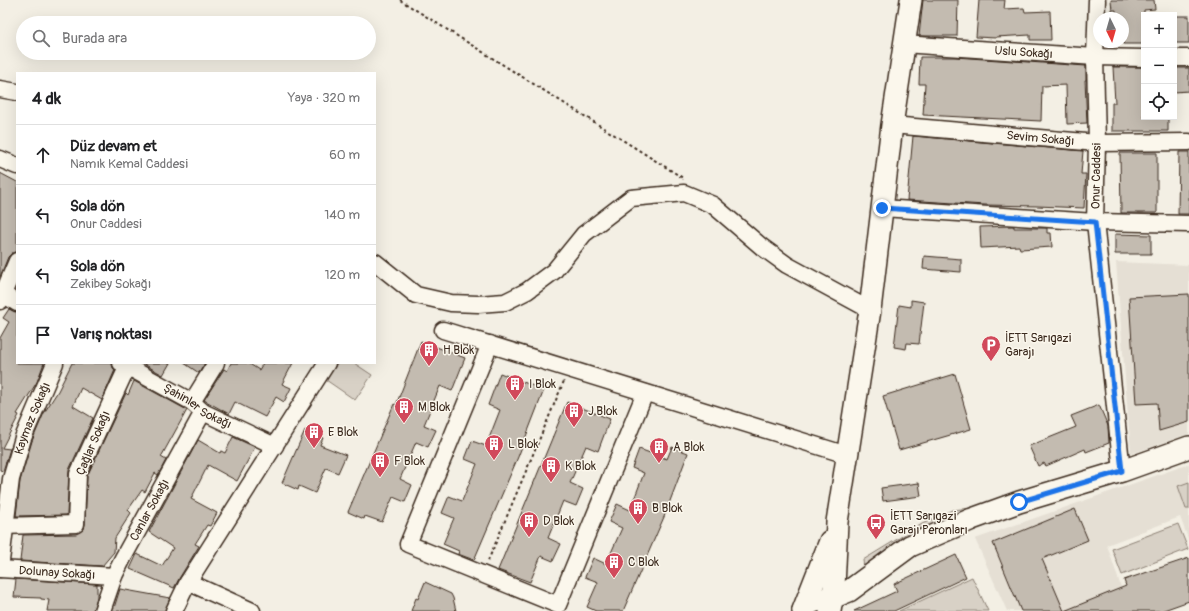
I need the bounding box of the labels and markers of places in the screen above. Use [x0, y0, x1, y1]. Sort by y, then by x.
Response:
place label: İETT Sarıgazi Garajı [1005, 330, 1071, 360]
parking icon: İETT Sarıgazi Garajı [980, 334, 1002, 362]
building icon: H Blok [418, 339, 440, 367]
place label: H Blok [443, 343, 474, 358]
building icon: I Blok [504, 373, 526, 401]
place label: I Blok [529, 377, 556, 392]
building icon: M Blok [393, 396, 415, 424]
place label: M Blok [418, 400, 450, 415]
building icon: J Blok [563, 400, 585, 428]
place label: J Blok [588, 404, 617, 419]
building icon: E Blok [303, 421, 325, 449]
place label: E Blok [328, 425, 358, 440]
building icon: L Blok [483, 433, 505, 461]
building icon: A Blok [648, 436, 670, 464]
place label: L Blok [508, 437, 538, 452]
place label: A Blok [673, 440, 705, 455]
building icon: F Blok [369, 450, 391, 478]
place label: F Blok [394, 454, 425, 469]
building icon: K Blok [540, 455, 562, 483]
place label: K Blok [565, 459, 596, 474]
building icon: B Blok [627, 497, 649, 525]
place label: B Blok [652, 501, 683, 516]
place label: İETT Sarıgazi Garajı Peronları [890, 508, 968, 538]
building icon: D Blok [518, 510, 540, 538]
bus stop icon: İETT Sarıgazi Garajı Peronları [865, 512, 887, 540]
place label: D Blok [543, 514, 574, 529]
building icon: C Blok [603, 551, 625, 579]
place label: C Blok [628, 555, 659, 570]

